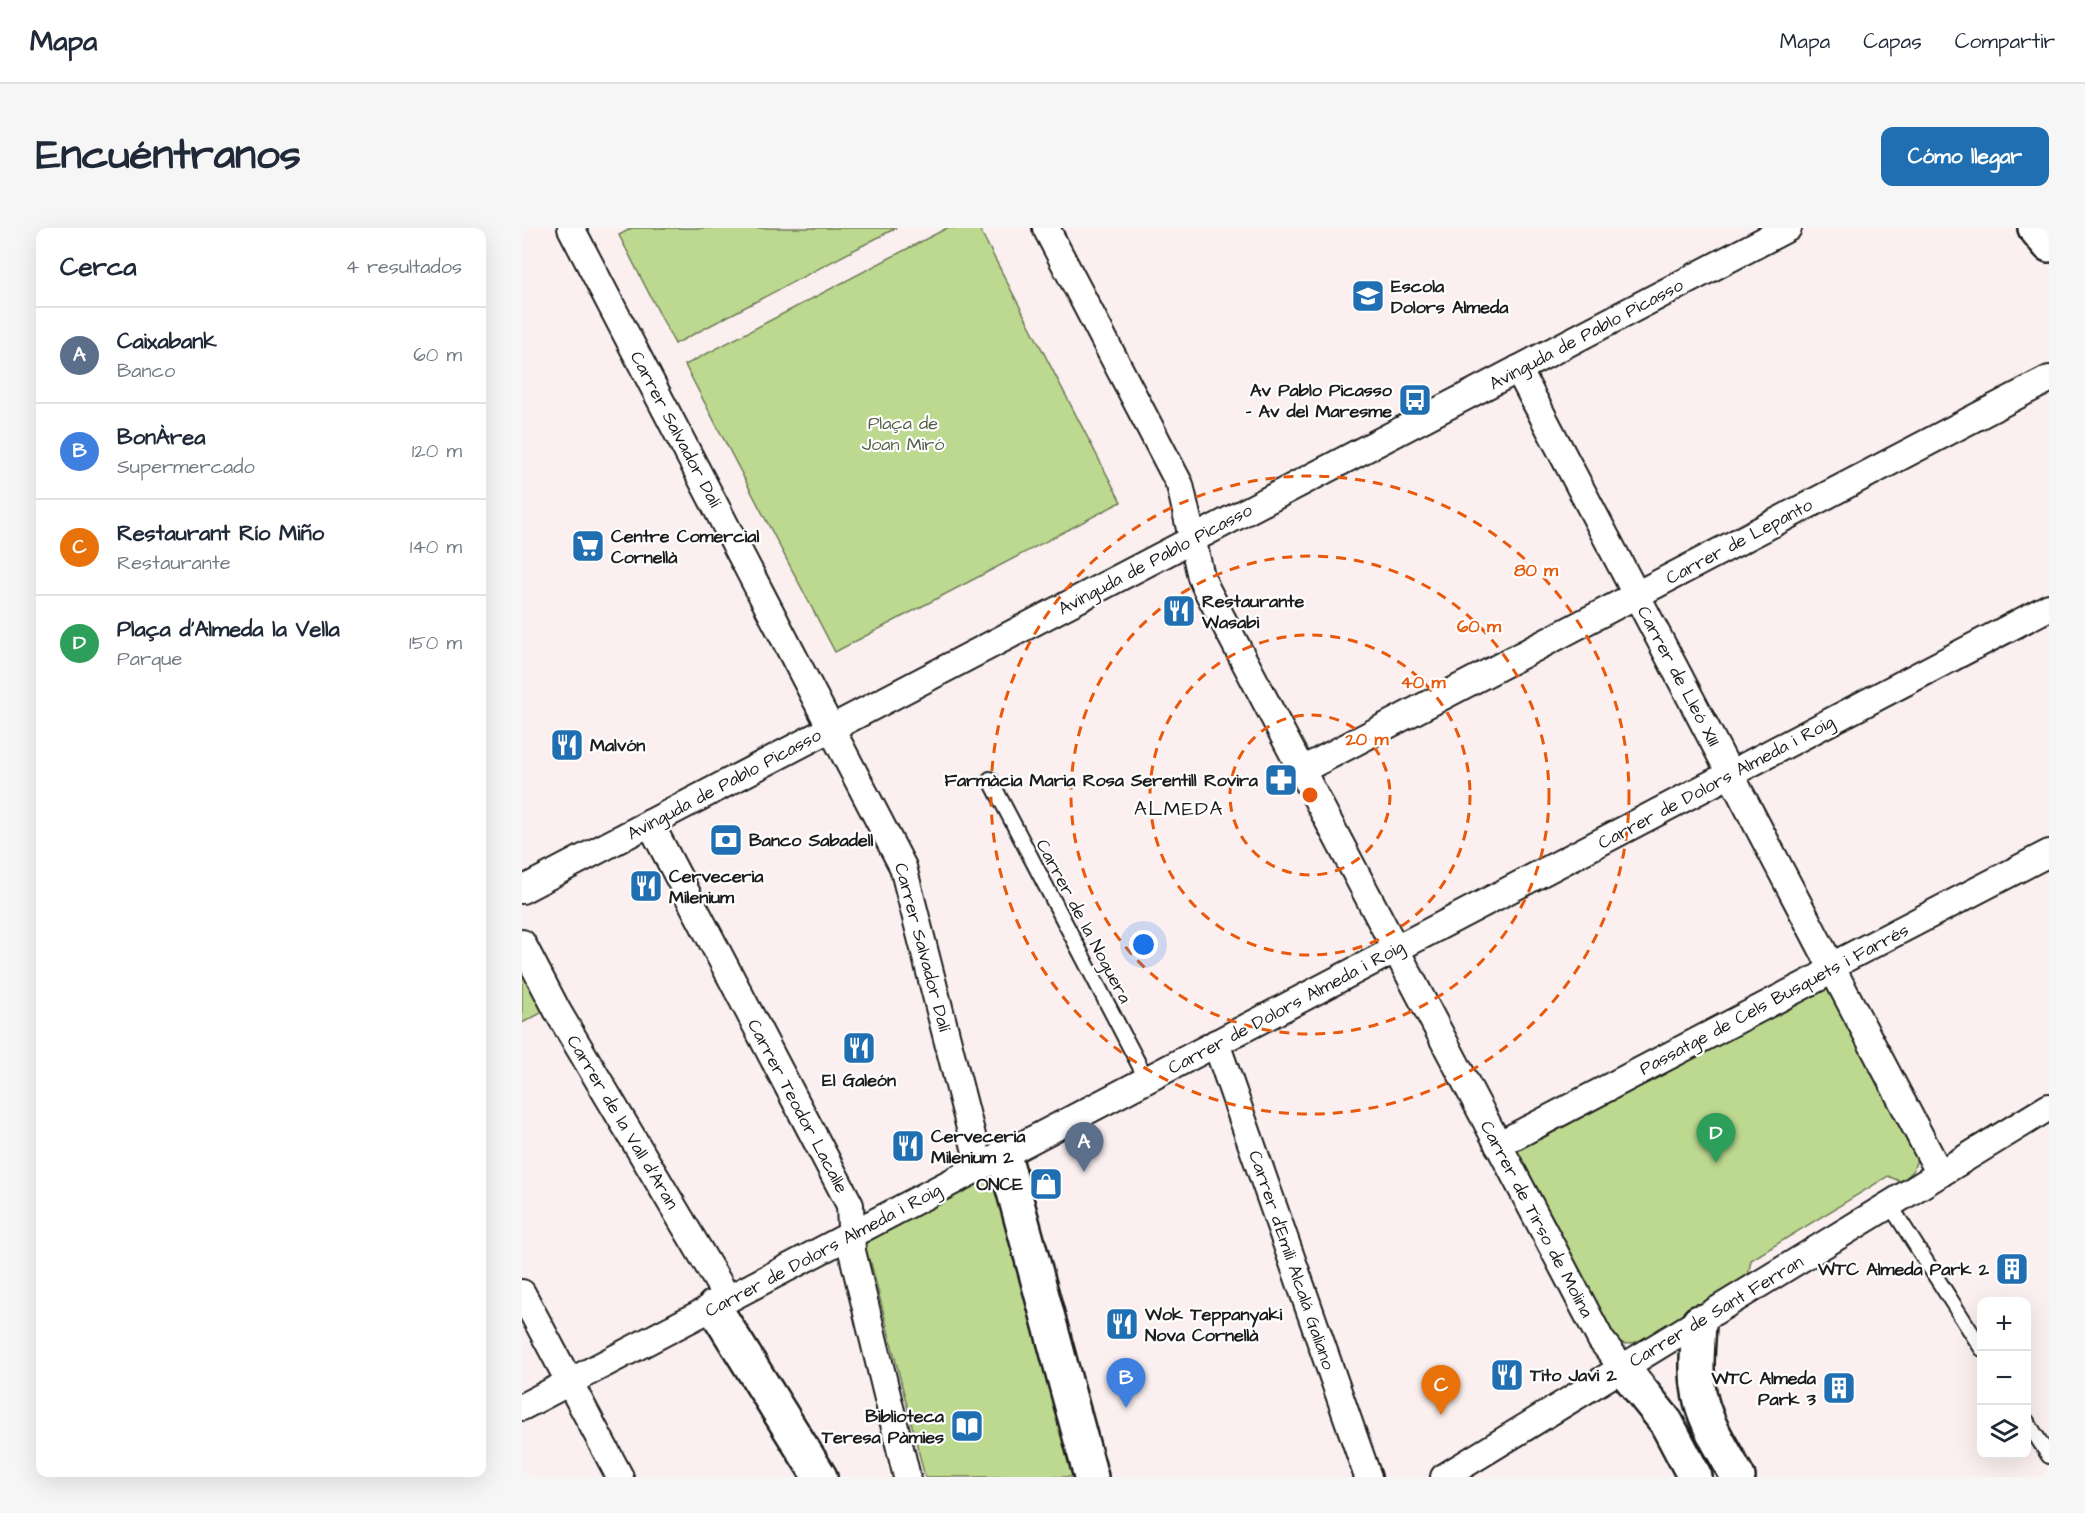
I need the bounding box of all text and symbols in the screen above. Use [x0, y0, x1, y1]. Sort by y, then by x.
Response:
text: Mapa [30, 22, 97, 61]
text: Mapa [1780, 27, 1830, 56]
text: Capas [1863, 27, 1922, 56]
text: Compartir [1955, 27, 2055, 56]
text: Encuéntranos [36, 127, 301, 185]
button: Cómo llegar [1881, 127, 2049, 186]
text: Cerca [60, 249, 137, 285]
text: 4 resultados [345, 253, 462, 281]
street label: Avinguda de Pablo Picasso [1485, 273, 1688, 397]
place label: Escola Dolors Almeda [1391, 274, 1509, 320]
school or university icon: Escola Dolors Almeda [1350, 278, 1386, 314]
text: Caixabank [117, 326, 217, 357]
text: A [73, 341, 86, 369]
text: 60 m [413, 341, 462, 369]
street label: Carrer Salvador Dalí [624, 347, 727, 512]
text: Banco [117, 357, 175, 385]
place label: Av Pablo Picasso - Av del Maresme [1246, 378, 1393, 424]
bus stop icon: Av Pablo Picasso - Av del Maresme [1397, 382, 1433, 418]
park label: Plaça de Joan Miró [862, 411, 944, 457]
text: BonÀrea [117, 422, 205, 453]
text: B [72, 437, 87, 465]
text: 120 m [412, 437, 462, 465]
text: Supermercado [117, 453, 255, 481]
street label: Carrer de Lepanto [1662, 492, 1817, 591]
street label: Avinguda de Pablo Picasso [1054, 498, 1257, 622]
text: Restaurant Río Miño [117, 518, 324, 549]
place label: Centre Comercial Cornellà [611, 524, 759, 570]
supermarket icon: Centre Comercial Cornellà [570, 528, 606, 564]
text: C [72, 533, 87, 561]
text: 140 m [410, 533, 462, 561]
text: Restaurante [117, 549, 231, 577]
text: 80 m [1514, 558, 1559, 583]
place label: Restaurante Wasabi [1201, 589, 1305, 635]
restaurant icon: Restaurante Wasabi [1161, 593, 1197, 629]
street label: Carrer de Lleó XIII [1631, 601, 1726, 751]
text: Plaça d'Almeda la Vella [117, 614, 340, 645]
text: 60 m [1457, 614, 1502, 639]
text: D [73, 629, 86, 657]
text: 150 m [409, 629, 462, 657]
text: Parque [117, 645, 182, 673]
text: 40 m [1401, 670, 1446, 695]
street label: Carrer de Dolors Almeda i Roig [1594, 709, 1839, 856]
street label: Avinguda de Pablo Picasso [623, 723, 826, 847]
restaurant icon: Malvón [549, 727, 585, 763]
text: 20 m [1345, 727, 1389, 752]
place label: Malvón [590, 733, 645, 758]
pharmacy icon: Farmàcia Maria Rosa Serentill Rovira [1263, 762, 1299, 798]
place label: Farmàcia Maria Rosa Serentill Rovira [944, 768, 1259, 793]
centre of rings [1300, 785, 1320, 805]
district label: ALMEDA [1134, 795, 1224, 823]
bank icon: Banco Sabadell [708, 822, 744, 858]
place label: Banco Sabadell [749, 828, 873, 853]
street label: Carrer de la Noguera [1029, 835, 1137, 1008]
street label: Carrer Salvador Dalí [888, 860, 957, 1034]
place label: Cerveceria Milenium [669, 864, 764, 910]
restaurant icon: Cerveceria Milenium [628, 868, 664, 904]
street label: Passatge de Cels Busquets i Farrés [1635, 918, 1914, 1082]
your location [1129, 930, 1158, 959]
street label: Carrer de Dolors Almeda i Roig [1164, 934, 1409, 1081]
street label: Carrer Teodor Lacalle [741, 1015, 854, 1198]
street label: Carrer de la Vall d'Aran [561, 1030, 685, 1214]
restaurant icon: El Galeón [841, 1030, 877, 1066]
place label: El Galeón [822, 1068, 896, 1093]
pin: D [1696, 1114, 1736, 1163]
street label: Carrer de Tirso de Molina [1474, 1116, 1599, 1322]
pin: A [1064, 1122, 1104, 1172]
place label: Cerveceria Milenium 2 [931, 1124, 1026, 1170]
restaurant icon: Cerveceria Milenium 2 [890, 1128, 926, 1164]
street label: Carrer d'Emili Alcalá Galiano [1242, 1147, 1341, 1373]
shop icon: ONCE [1028, 1166, 1064, 1202]
place label: ONCE [976, 1172, 1023, 1197]
street label: Carrer de Dolors Almeda i Roig [701, 1177, 946, 1324]
street label: Carrer de Sant Ferran [1624, 1249, 1808, 1373]
building icon: WTC Almeda Park 2 [1994, 1251, 2030, 1287]
place label: WTC Almeda Park 2 [1817, 1257, 1990, 1282]
map controls [1977, 1297, 2031, 1459]
button: + [1977, 1297, 2031, 1351]
place label: Wok Teppanyaki Nova Cornellà [1144, 1302, 1283, 1348]
restaurant icon: Wok Teppanyaki Nova Cornellà [1104, 1306, 1140, 1342]
button: − [1977, 1351, 2031, 1405]
restaurant icon: Tito Javi 2 [1489, 1357, 1525, 1393]
pin: B [1106, 1358, 1146, 1408]
place label: Tito Javi 2 [1529, 1363, 1618, 1388]
pin: C [1422, 1366, 1460, 1415]
place label: WTC Almeda Park 3 [1710, 1366, 1817, 1412]
building icon: WTC Almeda Park 3 [1821, 1370, 1857, 1406]
place label: Biblioteca Teresa Pàmies [821, 1404, 945, 1450]
button: layers [1977, 1405, 2031, 1459]
library icon: Biblioteca Teresa Pàmies [949, 1408, 985, 1444]

